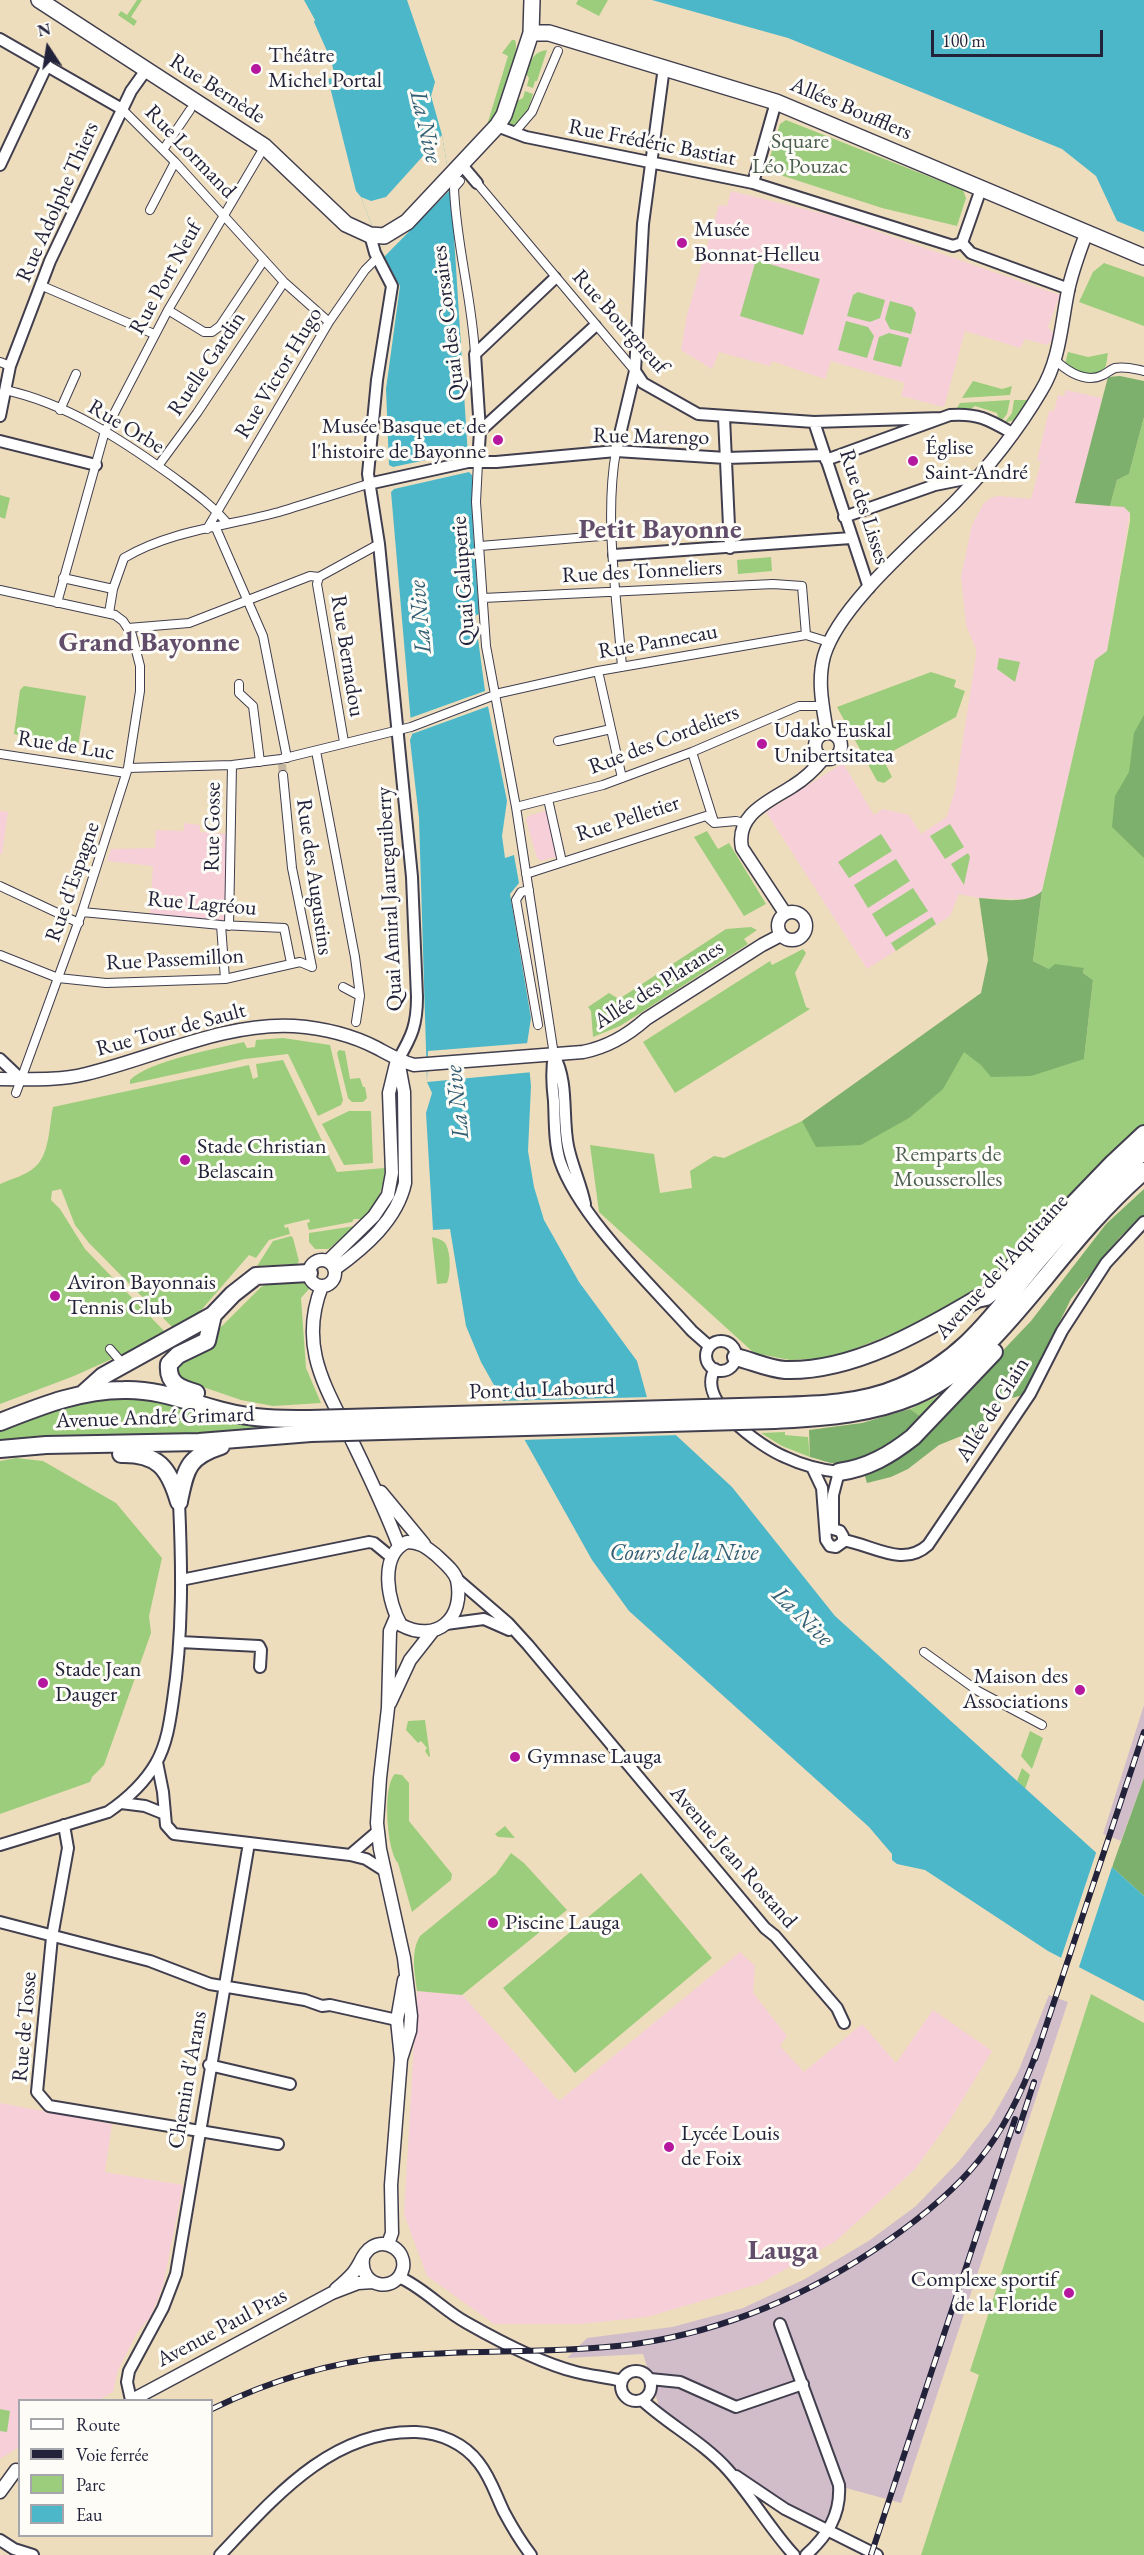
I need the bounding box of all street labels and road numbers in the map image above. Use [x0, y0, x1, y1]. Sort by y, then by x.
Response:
street label: Rue Bernède [164, 48, 270, 130]
street label: Allées Boufflers [786, 72, 916, 146]
street label: Rue Lormand [139, 100, 241, 204]
street label: Rue Frédéric Bastiat [566, 114, 738, 172]
street label: Rue Adolphe Thiers [11, 118, 105, 286]
street label: Rue Port Neuf [124, 217, 208, 339]
street label: Quai des Corsaires [426, 244, 472, 402]
street label: Rue Bourgneuf [566, 264, 674, 380]
street label: Rue Victor Hugo [229, 303, 329, 443]
street label: Ruelle Gardin [163, 307, 251, 421]
street label: Rue Orbe [83, 394, 169, 460]
street label: Rue Marengo [593, 423, 709, 451]
street label: Rue des Lisses [833, 446, 895, 568]
street label: Quai Galuperie [446, 515, 482, 647]
street label: Rue des Tonneliers [561, 555, 723, 589]
street label: Rue Bernadou [324, 593, 370, 719]
street label: Rue Pannecau [596, 619, 720, 665]
street label: Rue des Cordeliers [585, 699, 743, 781]
street label: Rue de Luc [16, 725, 116, 767]
street label: Rue Gosse [199, 782, 227, 872]
street label: Quai Amiral Jaureguiberry [371, 786, 409, 1012]
street label: Rue Pelletier [573, 790, 683, 848]
street label: Rue des Augustins [290, 797, 338, 957]
street label: Rue d'Espagne [40, 819, 106, 945]
street label: Rue Lagréou [146, 886, 258, 922]
street label: Allée des Platanes [589, 935, 729, 1035]
street label: Rue Passemillon [105, 943, 245, 977]
street label: Rue Tour de Sault [93, 997, 249, 1063]
street label: Avenue de l'Aquitaine [930, 1189, 1074, 1345]
street label: Allée de Glain [950, 1353, 1036, 1467]
street label: Pont du Labourd [469, 1374, 615, 1406]
street label: Avenue André Grimard [55, 1401, 255, 1435]
street label: Avenue Jean Rostand [664, 1780, 802, 1934]
street label: Rue de Tosse [7, 1971, 43, 2083]
street label: Chemin d'Arans [163, 2009, 213, 2151]
street label: Avenue Paul Pras [152, 2283, 292, 2373]

